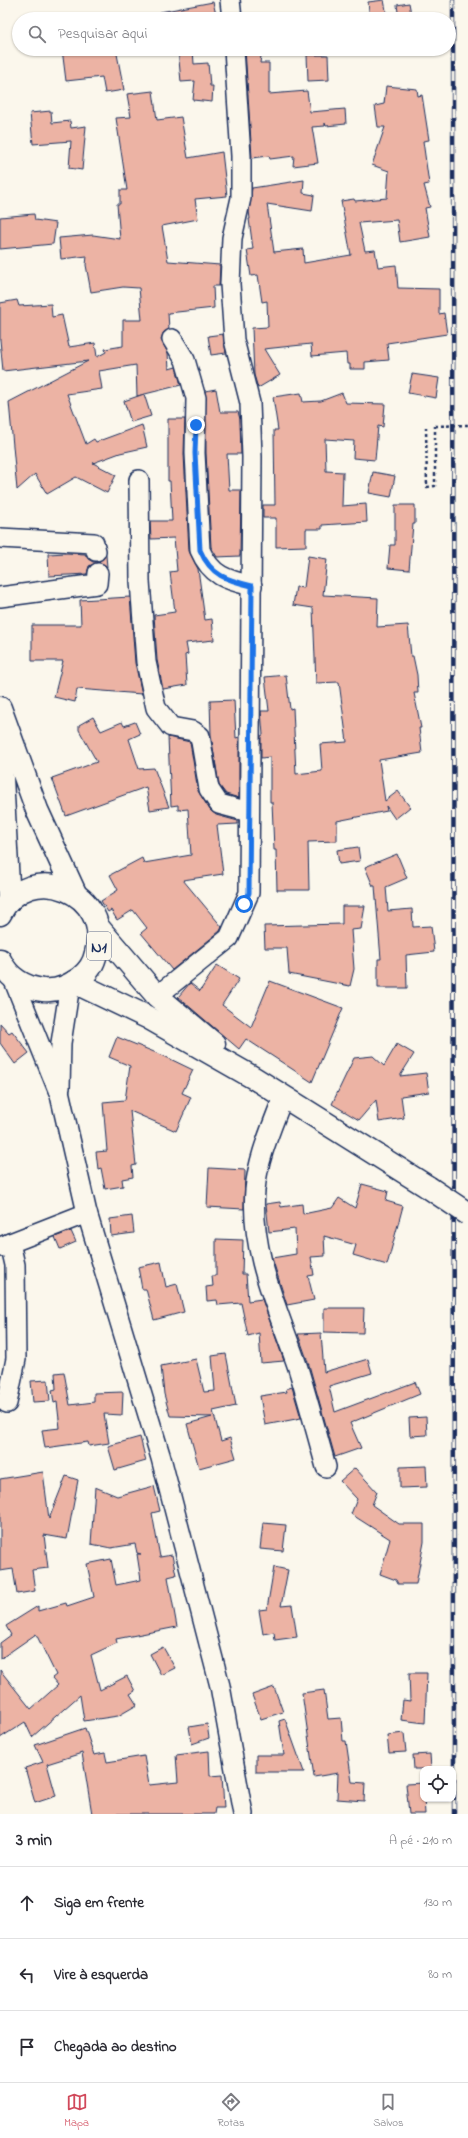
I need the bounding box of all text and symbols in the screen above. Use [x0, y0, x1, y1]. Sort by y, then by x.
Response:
search box [12, 12, 456, 56]
icon: search [26, 23, 48, 45]
text: Pesquisar aqui [58, 23, 147, 45]
route end [187, 416, 205, 434]
route start [235, 895, 253, 913]
road number: N1 [87, 932, 111, 960]
map controls [420, 1766, 456, 1802]
button: locate [420, 1766, 456, 1802]
text: 3 min [16, 1828, 52, 1853]
text: A pé · 210 m [389, 1831, 452, 1850]
icon: ahead [16, 1892, 38, 1914]
text: Siga em frente [54, 1892, 144, 1914]
text: 130 m [424, 1893, 452, 1912]
icon: left [16, 1964, 38, 1986]
text: Vire à esquerda [54, 1964, 148, 1986]
text: 80 m [428, 1965, 452, 1984]
icon: arrive [16, 2036, 38, 2058]
text: Chegada ao destino [54, 2036, 177, 2058]
tab: Mapa [64, 2091, 89, 2131]
tab: Rotas [218, 2091, 245, 2131]
tab: Salvos [373, 2091, 404, 2131]

